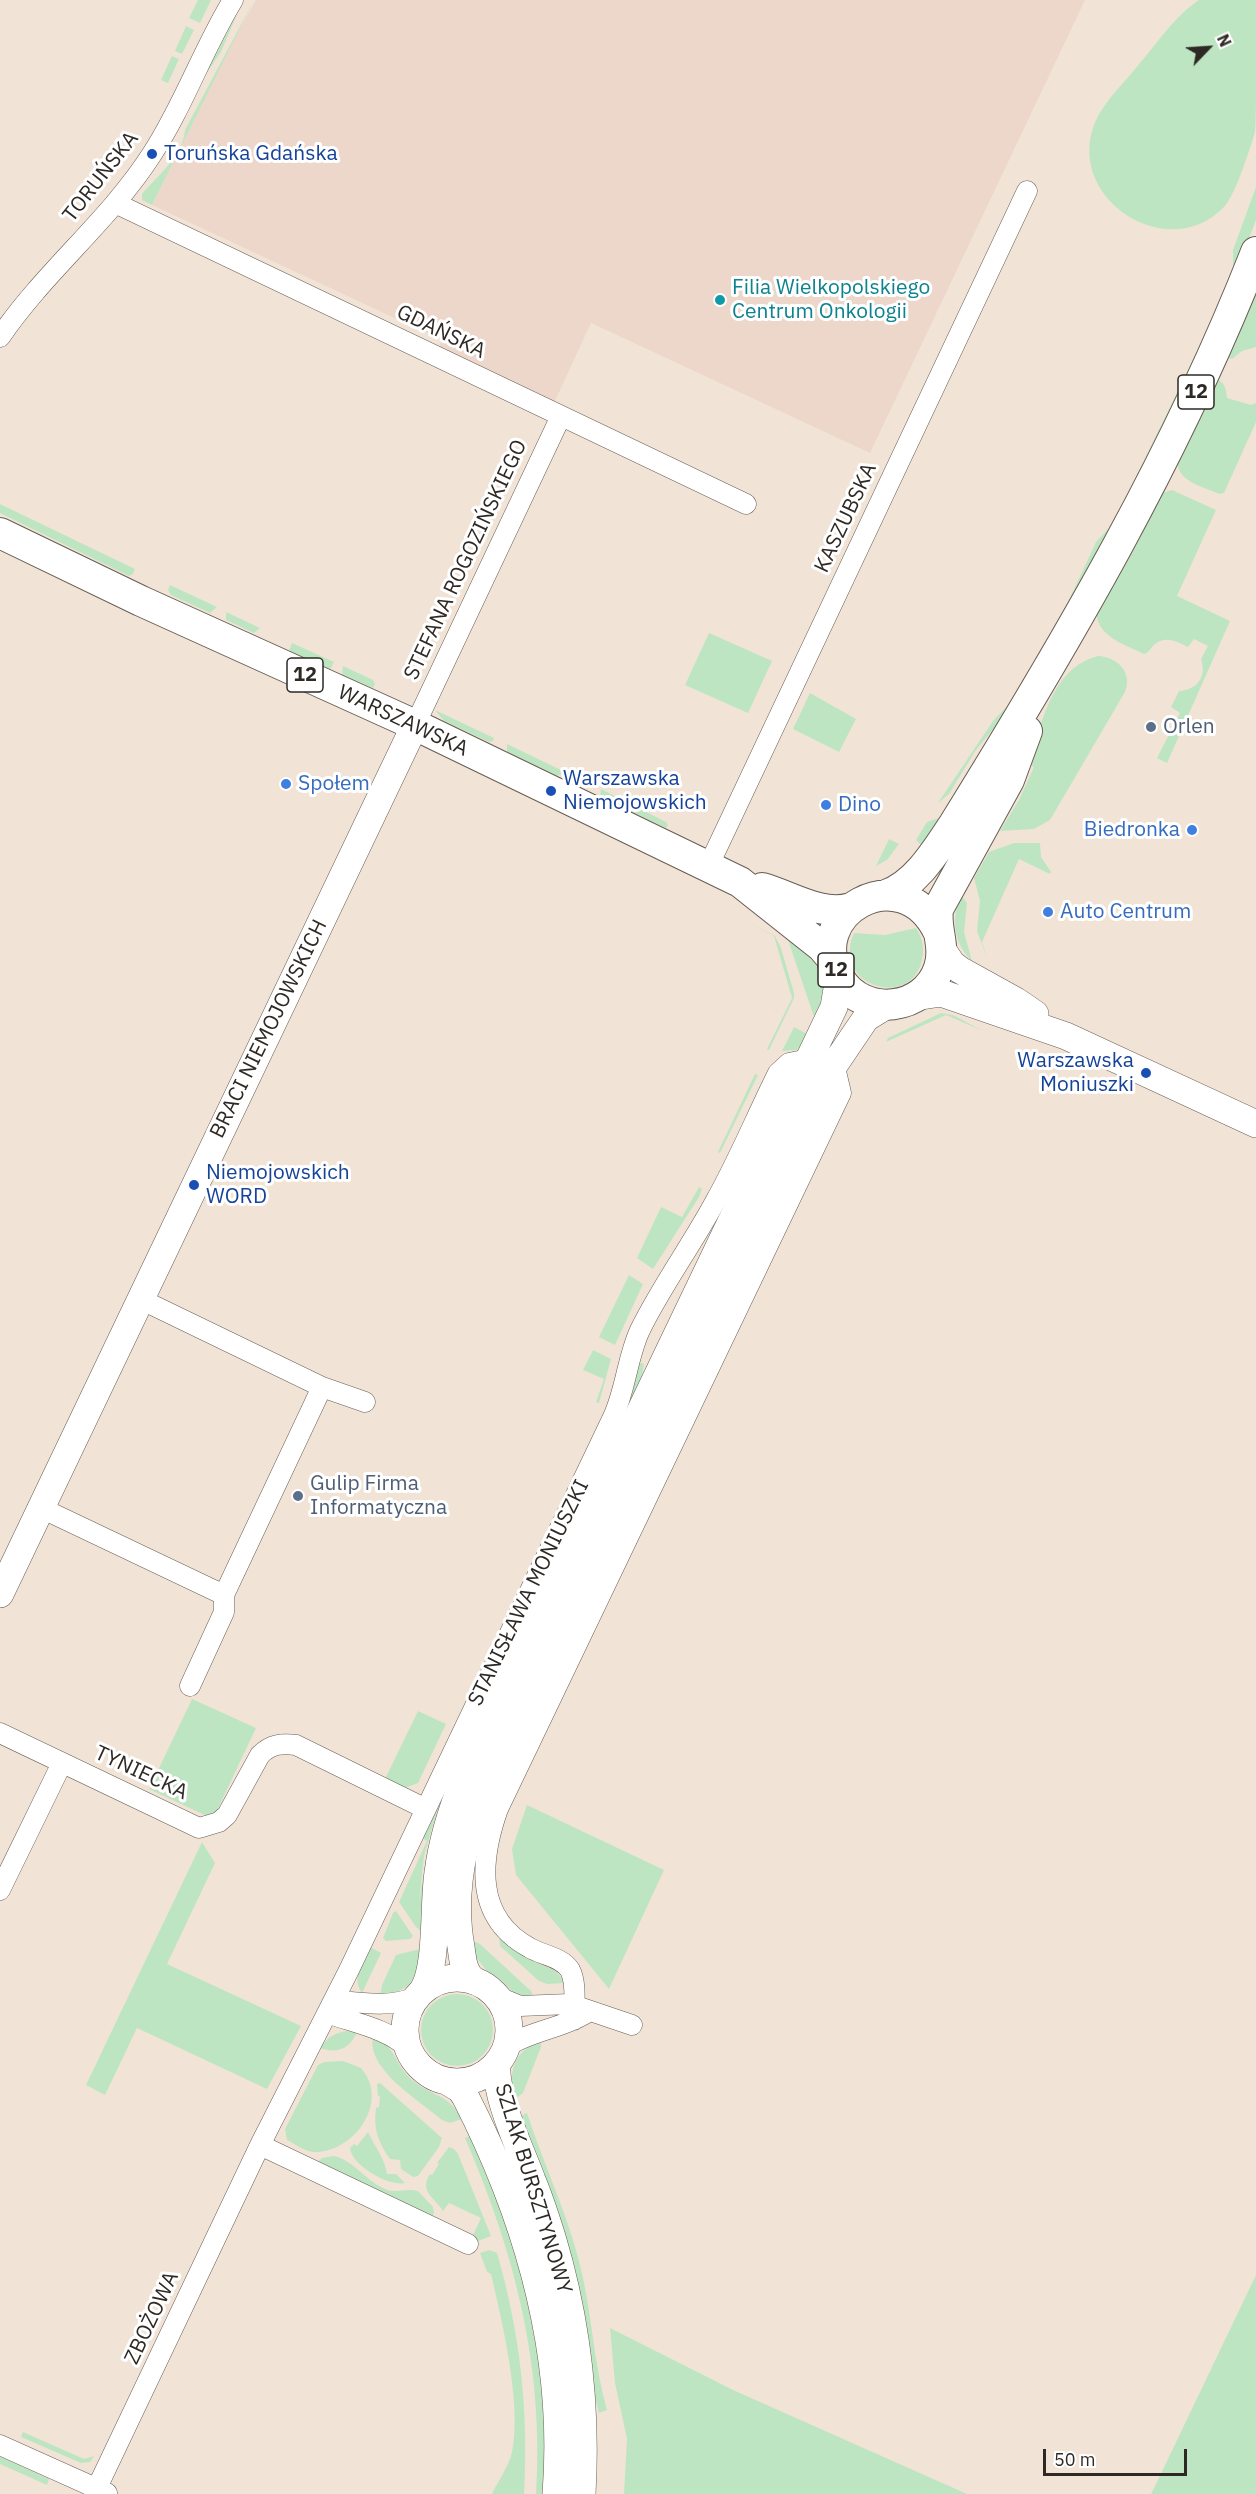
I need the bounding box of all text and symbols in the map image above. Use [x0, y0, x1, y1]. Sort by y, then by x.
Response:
north arrow [1178, 18, 1238, 78]
text: N [1213, 31, 1236, 50]
street label: TORUŃSKA [58, 127, 144, 227]
place label: Toruńska Gdańska [164, 141, 338, 167]
marker: Toruńska Gdańska [145, 147, 159, 161]
place label: Filia Wielkopolskiego Centrum Onkologii [732, 275, 930, 325]
marker: Filia Wielkopolskiego Centrum Onkologii [713, 293, 727, 307]
street label: GDAŃSKA [392, 300, 490, 364]
road number: 12 [1178, 375, 1214, 409]
street label: STEFANA ROGOZIŃSKIEGO [399, 436, 533, 684]
street label: KASZUBSKA [810, 459, 882, 577]
road number: 12 [287, 658, 323, 692]
street label: WARSZAWSKA [334, 680, 472, 762]
place label: Orlen [1163, 714, 1215, 740]
marker: Orlen [1144, 720, 1158, 734]
place label: Warszawska Niemojowskich [563, 766, 707, 816]
place label: Społem [298, 771, 370, 797]
marker: Społem [279, 777, 293, 791]
marker: Warszawska Niemojowskich [544, 784, 558, 798]
place label: Dino [838, 792, 881, 818]
marker: Dino [819, 798, 833, 812]
place label: Biedronka [1084, 817, 1180, 843]
marker: Biedronka [1185, 823, 1199, 837]
place label: Auto Centrum [1060, 899, 1191, 925]
marker: Auto Centrum [1041, 905, 1055, 919]
street label: BRACI NIEMOJOWSKICH [205, 916, 333, 1142]
road number: 12 [818, 953, 854, 987]
place label: Warszawska Moniuszki [1017, 1048, 1134, 1098]
marker: Warszawska Moniuszki [1139, 1066, 1153, 1080]
place label: Niemojowskich WORD [206, 1160, 350, 1210]
marker: Niemojowskich WORD [187, 1178, 201, 1192]
place label: Gulip Firma Informatyczna [310, 1471, 447, 1521]
street label: STANISŁAWA MONIUSZKI [463, 1476, 595, 1710]
marker: Gulip Firma Informatyczna [291, 1489, 305, 1503]
street label: TYNIECKA [90, 1740, 192, 1806]
street label: SZLAK BURSZTYNOWY [489, 2081, 577, 2297]
street label: ZBOŻOWA [120, 2268, 184, 2368]
scale bar [1046, 2437, 1190, 2475]
text: 50 m [1054, 2448, 1096, 2471]

